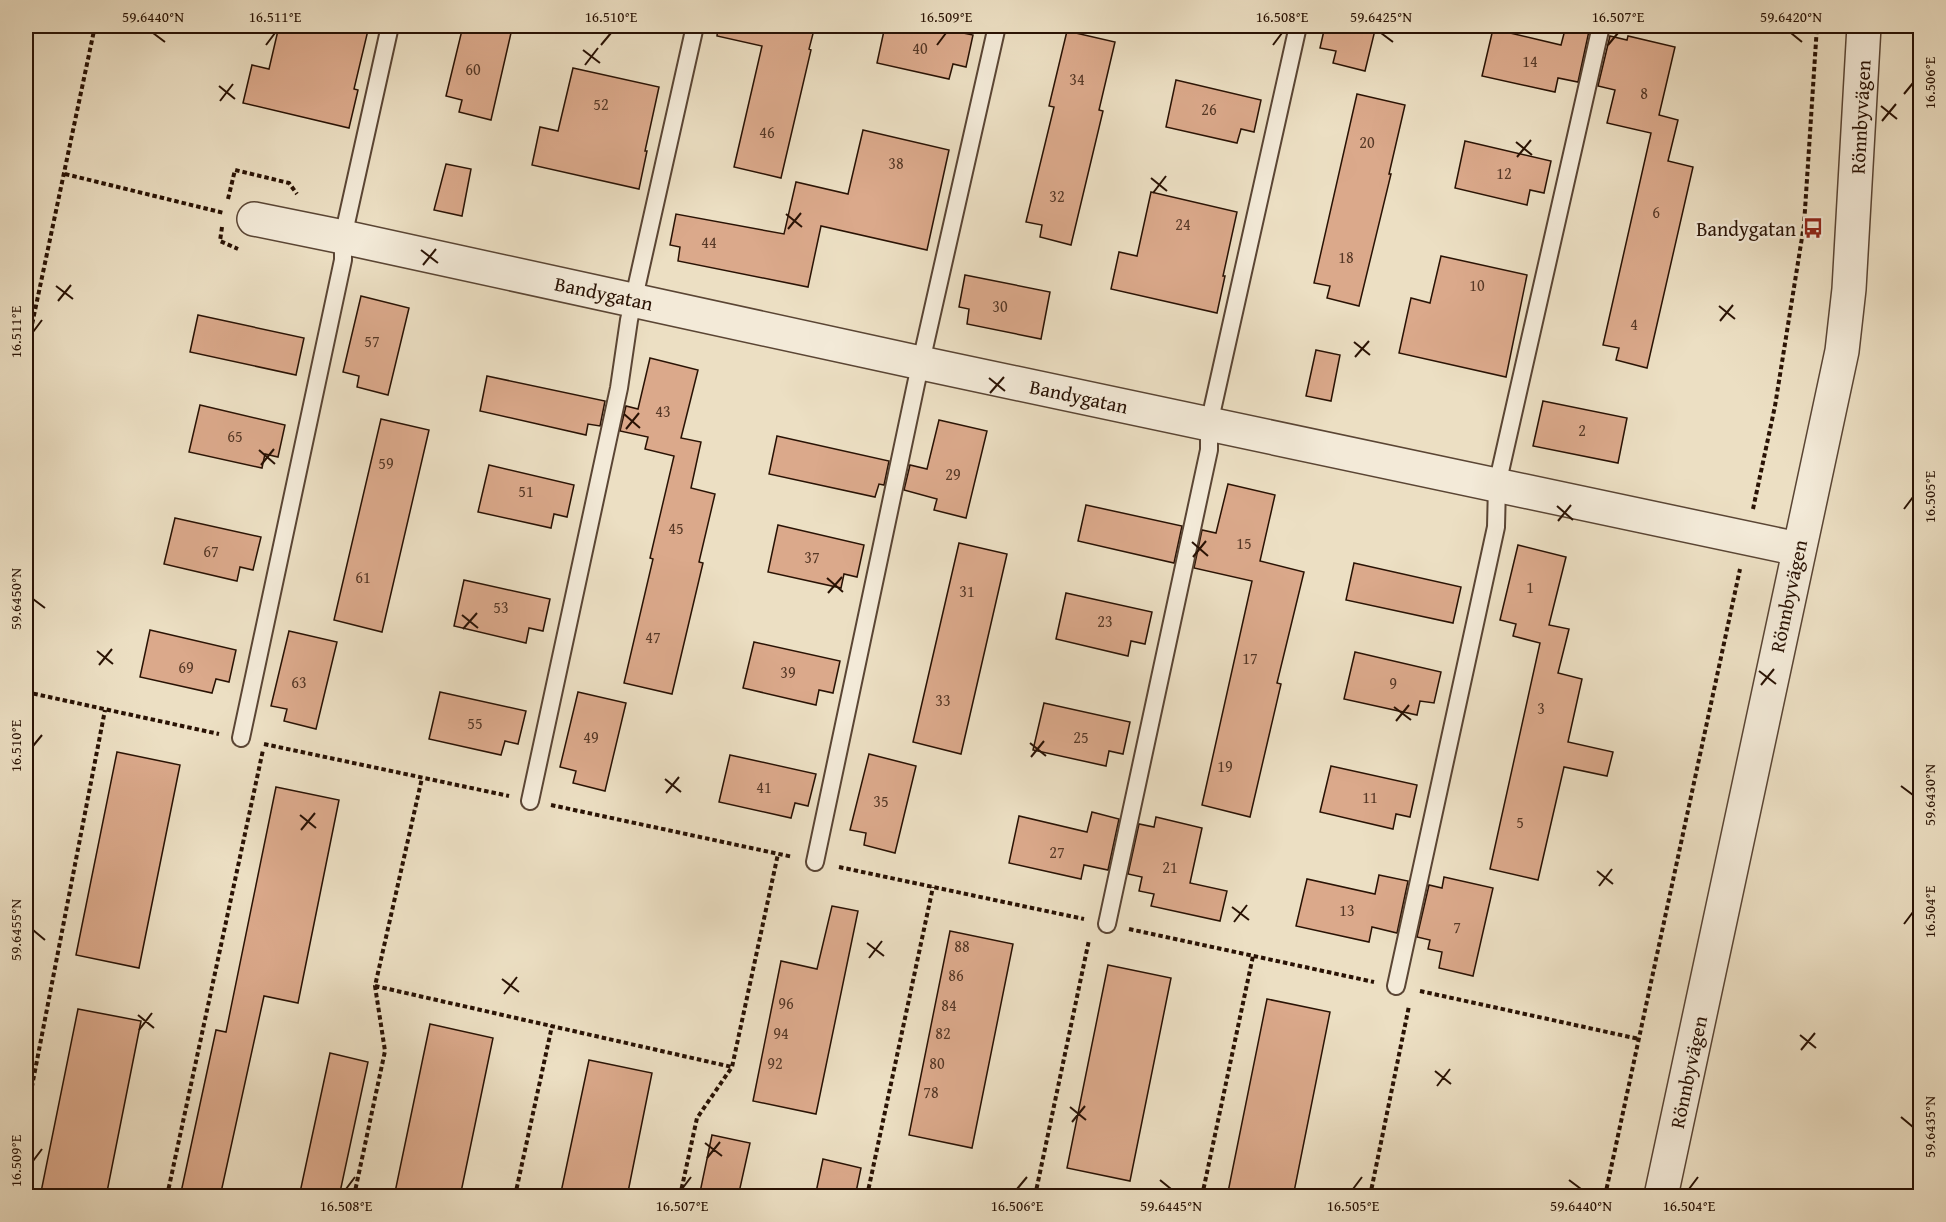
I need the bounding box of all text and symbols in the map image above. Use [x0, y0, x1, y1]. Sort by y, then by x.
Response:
text: 59.6440°N [122, 6, 184, 27]
text: 16.511°E [249, 6, 302, 27]
text: 16.510°E [585, 6, 638, 27]
text: 16.509°E [920, 6, 973, 27]
text: 16.508°E [1256, 6, 1309, 27]
text: 59.6425°N [1350, 6, 1412, 27]
text: 16.507°E [1592, 6, 1645, 27]
text: 59.6420°N [1760, 6, 1822, 27]
house number: 40 [912, 36, 928, 60]
house number: 14 [1522, 49, 1538, 73]
text: 16.506°E [1919, 56, 1940, 109]
house number: 60 [465, 57, 481, 81]
street label: Rönnbyvägen [1843, 59, 1877, 175]
house number: 34 [1069, 67, 1085, 91]
house number: 8 [1640, 81, 1648, 105]
house number: 52 [593, 92, 609, 116]
house number: 26 [1201, 97, 1217, 121]
house number: 46 [759, 120, 775, 144]
house number: 20 [1359, 130, 1375, 154]
house number: 38 [888, 151, 904, 175]
house number: 12 [1496, 161, 1512, 185]
house number: 32 [1049, 184, 1065, 208]
house number: 6 [1652, 200, 1660, 224]
house number: 24 [1175, 212, 1191, 236]
place label: Bandygatan [1696, 214, 1796, 243]
bus stop icon: Bandygatan [1801, 216, 1825, 240]
house number: 44 [701, 230, 717, 254]
house number: 18 [1338, 245, 1354, 269]
street label: Bandygatan [552, 268, 656, 318]
house number: 10 [1469, 273, 1485, 297]
house number: 30 [992, 294, 1008, 318]
text: 16.511°E [5, 305, 26, 358]
house number: 4 [1630, 312, 1638, 336]
house number: 57 [364, 329, 380, 353]
street label: Bandygatan [1027, 371, 1131, 421]
house number: 43 [655, 399, 671, 423]
house number: 2 [1578, 418, 1586, 442]
house number: 65 [227, 424, 243, 448]
house number: 59 [378, 451, 394, 475]
house number: 29 [945, 462, 961, 486]
text: 16.505°E [1919, 470, 1940, 523]
house number: 51 [518, 479, 534, 503]
house number: 45 [668, 516, 684, 540]
house number: 15 [1236, 531, 1252, 555]
street label: Rönnbyvägen [1762, 537, 1814, 655]
house number: 67 [203, 539, 219, 563]
house number: 37 [804, 545, 820, 569]
house number: 61 [355, 565, 371, 589]
text: 59.6450°N [5, 568, 26, 630]
house number: 1 [1526, 575, 1534, 599]
house number: 31 [959, 579, 975, 603]
house number: 53 [493, 595, 509, 619]
house number: 23 [1097, 609, 1113, 633]
house number: 47 [645, 625, 661, 649]
house number: 17 [1242, 646, 1258, 670]
house number: 69 [178, 655, 194, 679]
house number: 39 [780, 660, 796, 684]
house number: 63 [291, 670, 307, 694]
house number: 9 [1389, 671, 1397, 695]
house number: 33 [935, 688, 951, 712]
house number: 3 [1537, 696, 1545, 720]
house number: 55 [467, 711, 483, 735]
text: 16.510°E [5, 719, 26, 772]
house number: 49 [583, 725, 599, 749]
house number: 25 [1073, 725, 1089, 749]
house number: 19 [1217, 754, 1233, 778]
text: 59.6430°N [1919, 764, 1940, 826]
house number: 41 [756, 775, 772, 799]
house number: 11 [1362, 785, 1378, 809]
house number: 35 [873, 789, 889, 813]
house number: 5 [1516, 810, 1524, 834]
house number: 27 [1049, 840, 1065, 864]
house number: 21 [1162, 855, 1178, 879]
text: 16.504°E [1919, 885, 1940, 938]
house number: 13 [1339, 898, 1355, 922]
text: 59.6455°N [5, 899, 26, 961]
house number: 7 [1453, 915, 1461, 939]
house number: 88 [954, 934, 970, 958]
house number: 86 [948, 963, 964, 987]
house number: 96 [778, 991, 794, 1015]
house number: 84 [941, 993, 957, 1017]
street label: Rönnbyvägen [1662, 1013, 1714, 1131]
house number: 94 [773, 1021, 789, 1045]
house number: 82 [935, 1021, 951, 1045]
house number: 92 [767, 1051, 783, 1075]
house number: 80 [929, 1051, 945, 1075]
house number: 78 [923, 1080, 939, 1104]
text: 59.6435°N [1919, 1096, 1940, 1158]
text: 16.509°E [5, 1134, 26, 1187]
text: 16.508°E [320, 1195, 373, 1216]
text: 16.507°E [656, 1195, 709, 1216]
text: 16.506°E [991, 1195, 1044, 1216]
text: 59.6445°N [1140, 1195, 1202, 1216]
text: 16.505°E [1327, 1195, 1380, 1216]
text: 59.6440°N [1550, 1195, 1612, 1216]
text: 16.504°E [1663, 1195, 1716, 1216]

